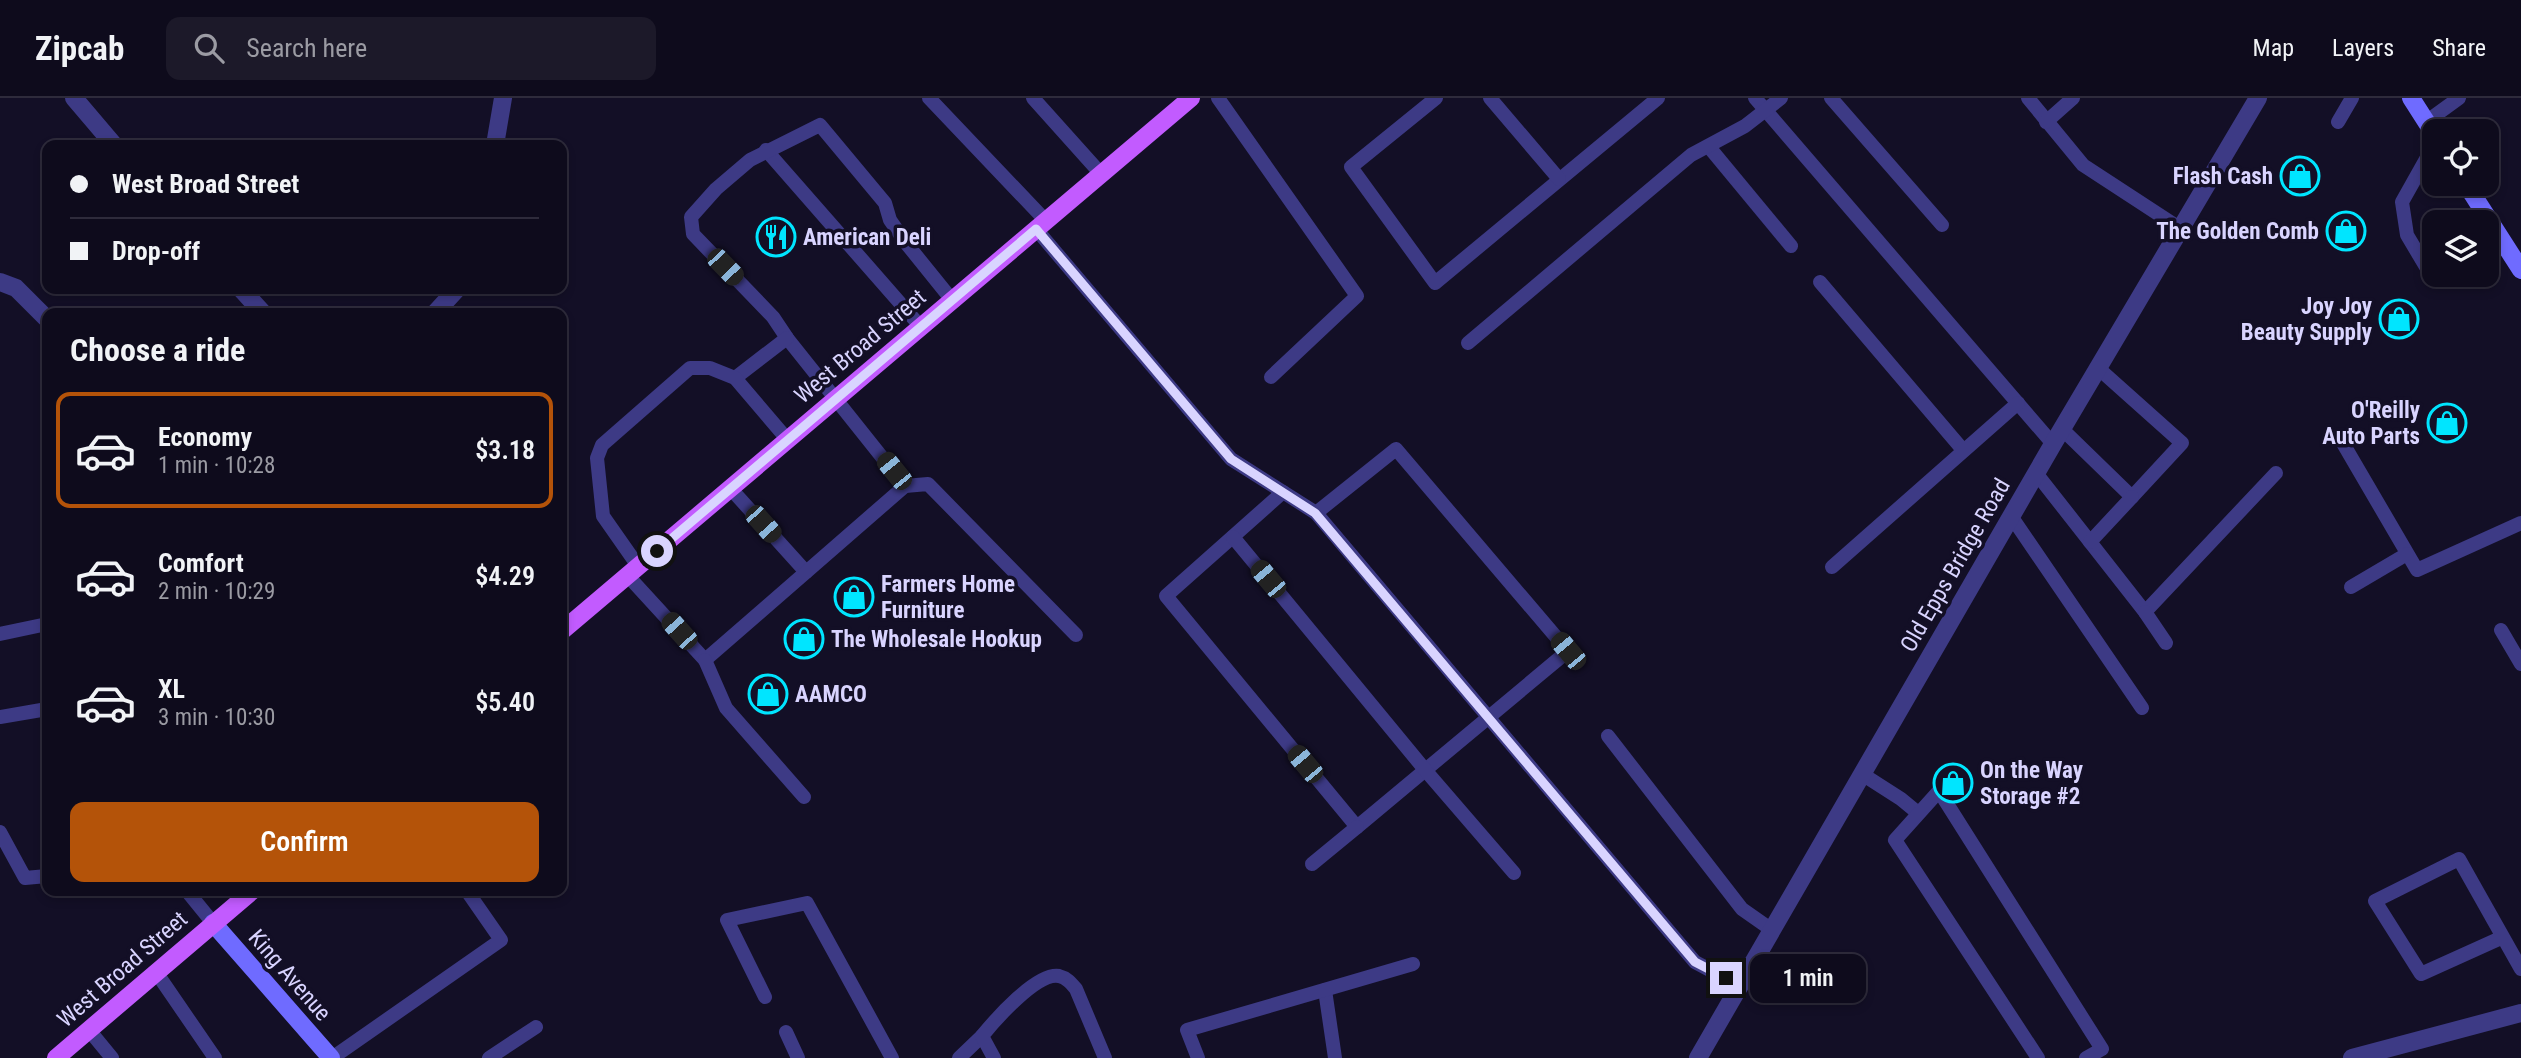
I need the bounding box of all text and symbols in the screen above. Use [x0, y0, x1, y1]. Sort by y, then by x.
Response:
search box [166, 17, 656, 80]
text: Zipcab [35, 29, 124, 68]
icon: search [190, 29, 228, 67]
text: Search here [246, 33, 367, 63]
text: Map [2253, 34, 2294, 62]
text: Layers [2332, 34, 2394, 62]
text: Share [2432, 34, 2486, 62]
map controls [2422, 119, 2499, 287]
button: locate [2422, 119, 2499, 196]
shop icon: Flash Cash [2279, 155, 2321, 197]
place label: Flash Cash [2173, 163, 2273, 190]
text: West Broad Street [112, 169, 299, 199]
shop icon: The Golden Comb [2325, 210, 2367, 252]
button: layers [2422, 210, 2499, 287]
restaurant icon: American Deli [755, 216, 797, 258]
place label: The Golden Comb [2156, 218, 2319, 245]
place label: American Deli [803, 224, 931, 251]
text: Drop-off [112, 236, 200, 266]
car [703, 245, 748, 289]
street label: West Broad Street [789, 284, 931, 409]
place label: Joy Joy Beauty Supply [2241, 293, 2373, 346]
shop icon: Joy Joy Beauty Supply [2378, 298, 2420, 340]
text: Choose a ride [70, 331, 245, 369]
place label: O'Reilly Auto Parts [2322, 397, 2421, 450]
shop icon: O'Reilly Auto Parts [2426, 402, 2468, 444]
icon: car [74, 419, 137, 482]
text: Economy [158, 422, 252, 452]
text: $3.18 [475, 435, 535, 465]
car [873, 448, 916, 494]
text: 1 min · 10:28 [158, 452, 275, 479]
street label: Old Epps Bridge Road [1895, 474, 2016, 657]
car [742, 501, 785, 547]
route start [641, 535, 673, 567]
icon: car [74, 545, 137, 608]
text: Comfort [158, 548, 244, 578]
car [1247, 556, 1290, 602]
text: $4.29 [475, 561, 535, 591]
place label: Farmers Home Furniture [881, 571, 1015, 624]
shop icon: Farmers Home Furniture [833, 576, 875, 618]
text: 2 min · 10:29 [158, 578, 275, 605]
car [658, 608, 701, 654]
shop icon: The Wholesale Hookup [783, 618, 825, 660]
place label: The Wholesale Hookup [831, 626, 1042, 653]
car [1547, 628, 1590, 674]
icon: car [74, 671, 137, 734]
shop icon: AAMCO [747, 673, 789, 715]
text: XL [158, 674, 185, 704]
place label: AAMCO [795, 681, 867, 708]
text: $5.40 [475, 687, 535, 717]
text: 3 min · 10:30 [158, 704, 275, 731]
car [1284, 741, 1327, 787]
place label: On the Way Storage #2 [1980, 757, 2084, 810]
shop icon: On the Way Storage #2 [1932, 762, 1974, 804]
button: Confirm [70, 802, 539, 882]
street label: West Broad Street [52, 906, 193, 1033]
street label: King Avenue [243, 924, 336, 1026]
callout: 1 min [1750, 954, 1866, 1002]
route end [1710, 962, 1742, 994]
text: 1 min [1783, 965, 1833, 992]

